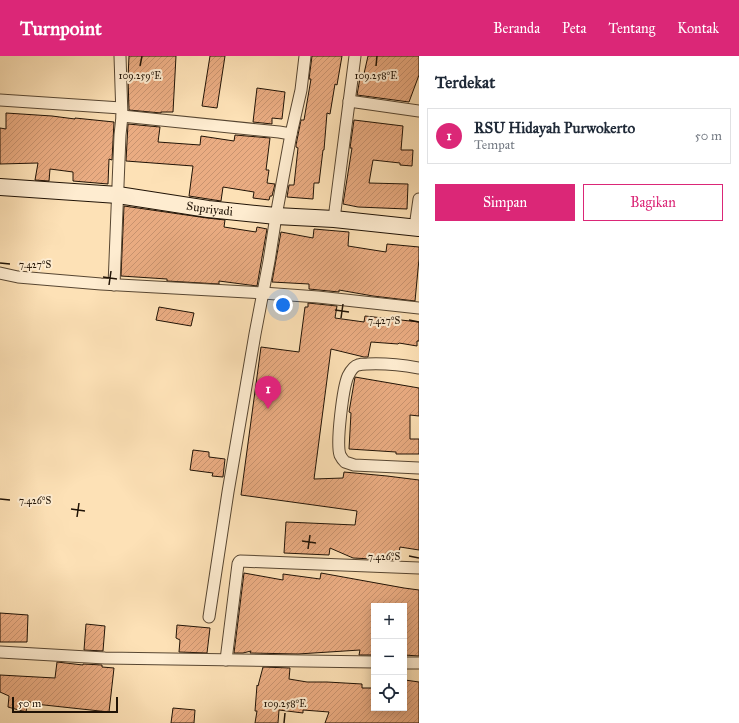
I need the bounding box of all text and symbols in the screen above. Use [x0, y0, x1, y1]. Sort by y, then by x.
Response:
text: Turnpoint [20, 17, 102, 40]
text: Beranda [493, 20, 540, 37]
text: Peta [562, 20, 586, 37]
text: Tentang [608, 20, 655, 37]
text: Kontak [677, 20, 719, 37]
text: 109.259°E [119, 70, 161, 82]
text: 109.258°E [355, 70, 397, 82]
text: Terdekat [435, 72, 495, 93]
text: RSU Hidayah Purwokerto [474, 119, 635, 137]
text: 1 [446, 128, 452, 144]
text: 50 m [695, 128, 722, 144]
text: Tempat [474, 137, 515, 153]
button: Simpan [435, 184, 575, 221]
button: Bagikan [583, 184, 723, 221]
street label: Supriyadi [185, 199, 234, 219]
text: 7.427°S [19, 259, 51, 271]
your location [273, 295, 293, 315]
text: 7.427°S [368, 315, 400, 327]
pin: 1 [255, 376, 281, 409]
text: 7.426°S [19, 495, 51, 507]
text: 7.426°S [368, 551, 400, 563]
map controls [371, 603, 407, 711]
button: + [371, 603, 407, 639]
button: − [371, 639, 407, 675]
button: locate [371, 675, 407, 711]
scale bar [12, 695, 118, 714]
text: 50 m [18, 697, 41, 710]
text: 109.258°E [264, 698, 306, 710]

